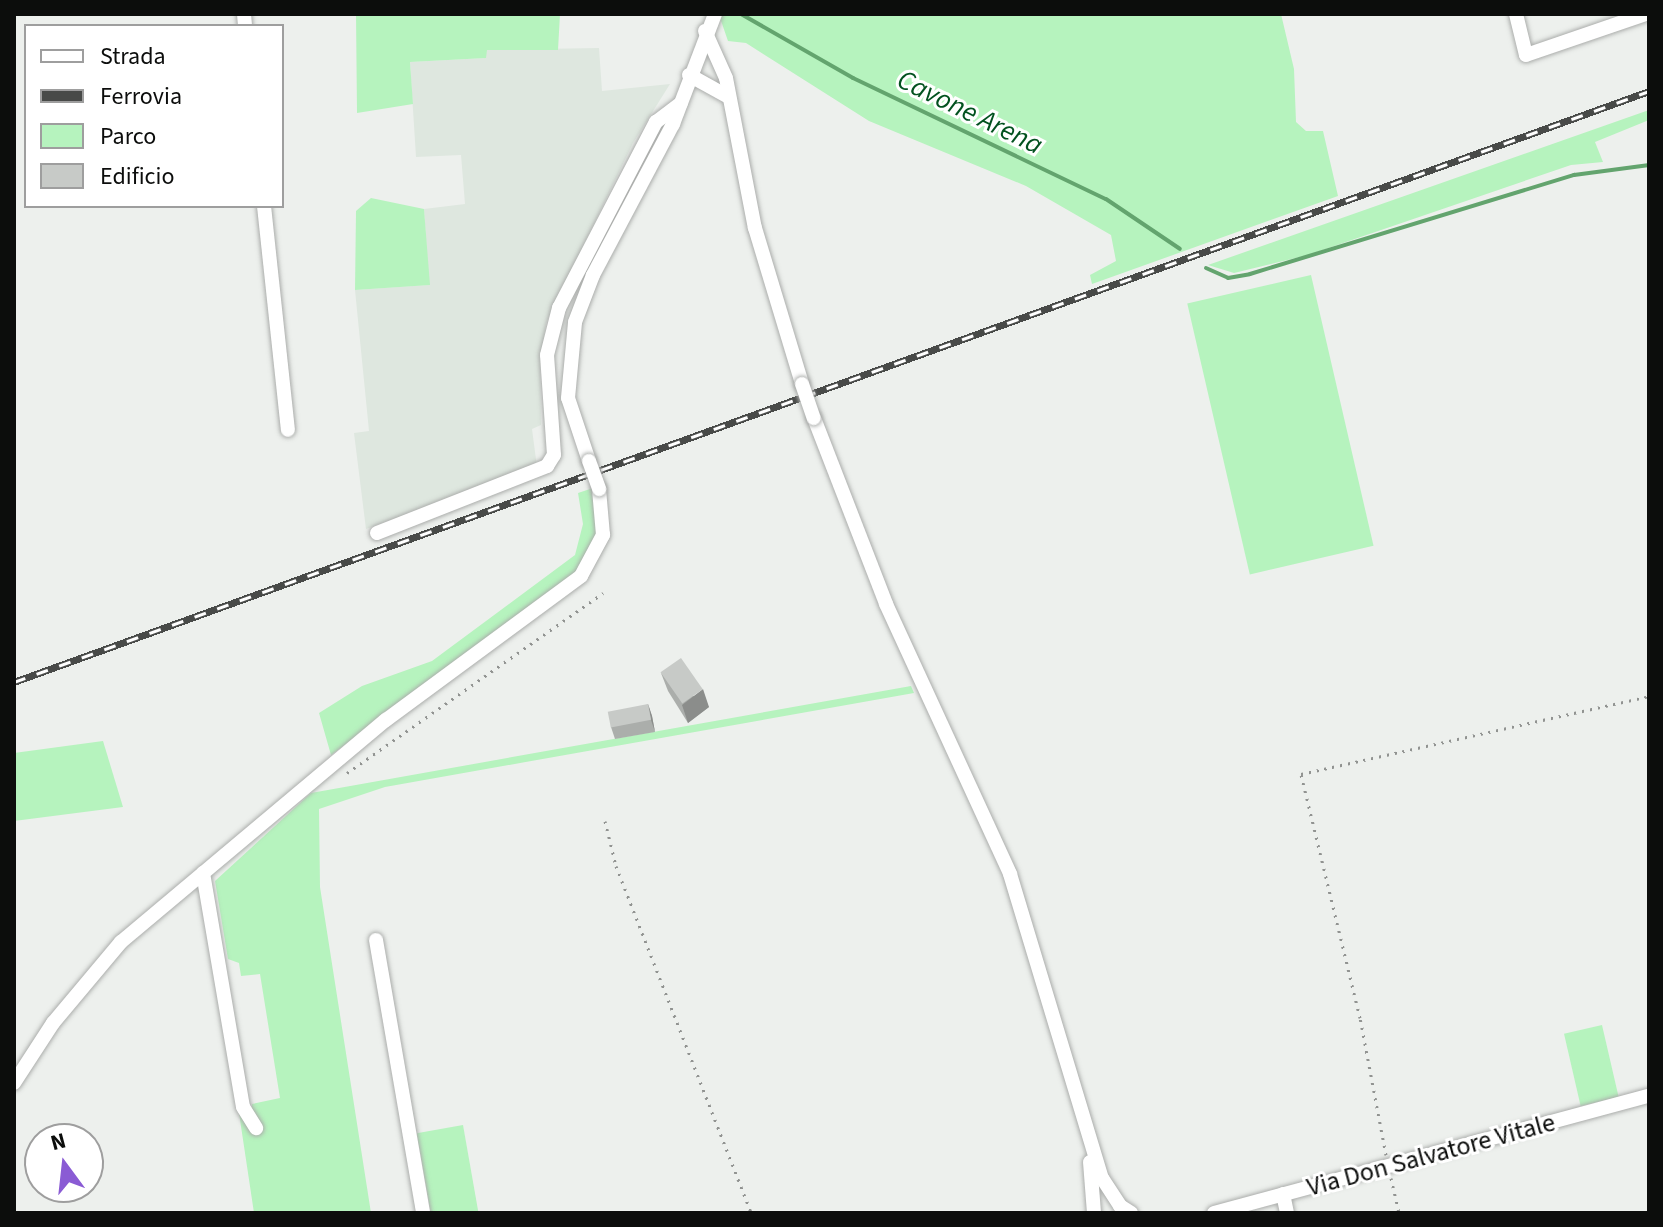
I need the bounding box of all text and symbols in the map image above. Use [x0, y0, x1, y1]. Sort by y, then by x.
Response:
legend [24, 24, 284, 208]
text: Strada [100, 39, 166, 74]
water label: Cavone Arena [892, 62, 1048, 162]
text: Ferrovia [100, 79, 182, 114]
text: Parco [100, 119, 156, 154]
text: Edificio [100, 159, 174, 194]
street label: Via Don Salvatore Vitale [1304, 1107, 1558, 1203]
north arrow [24, 1123, 104, 1203]
text: N [47, 1124, 70, 1159]

